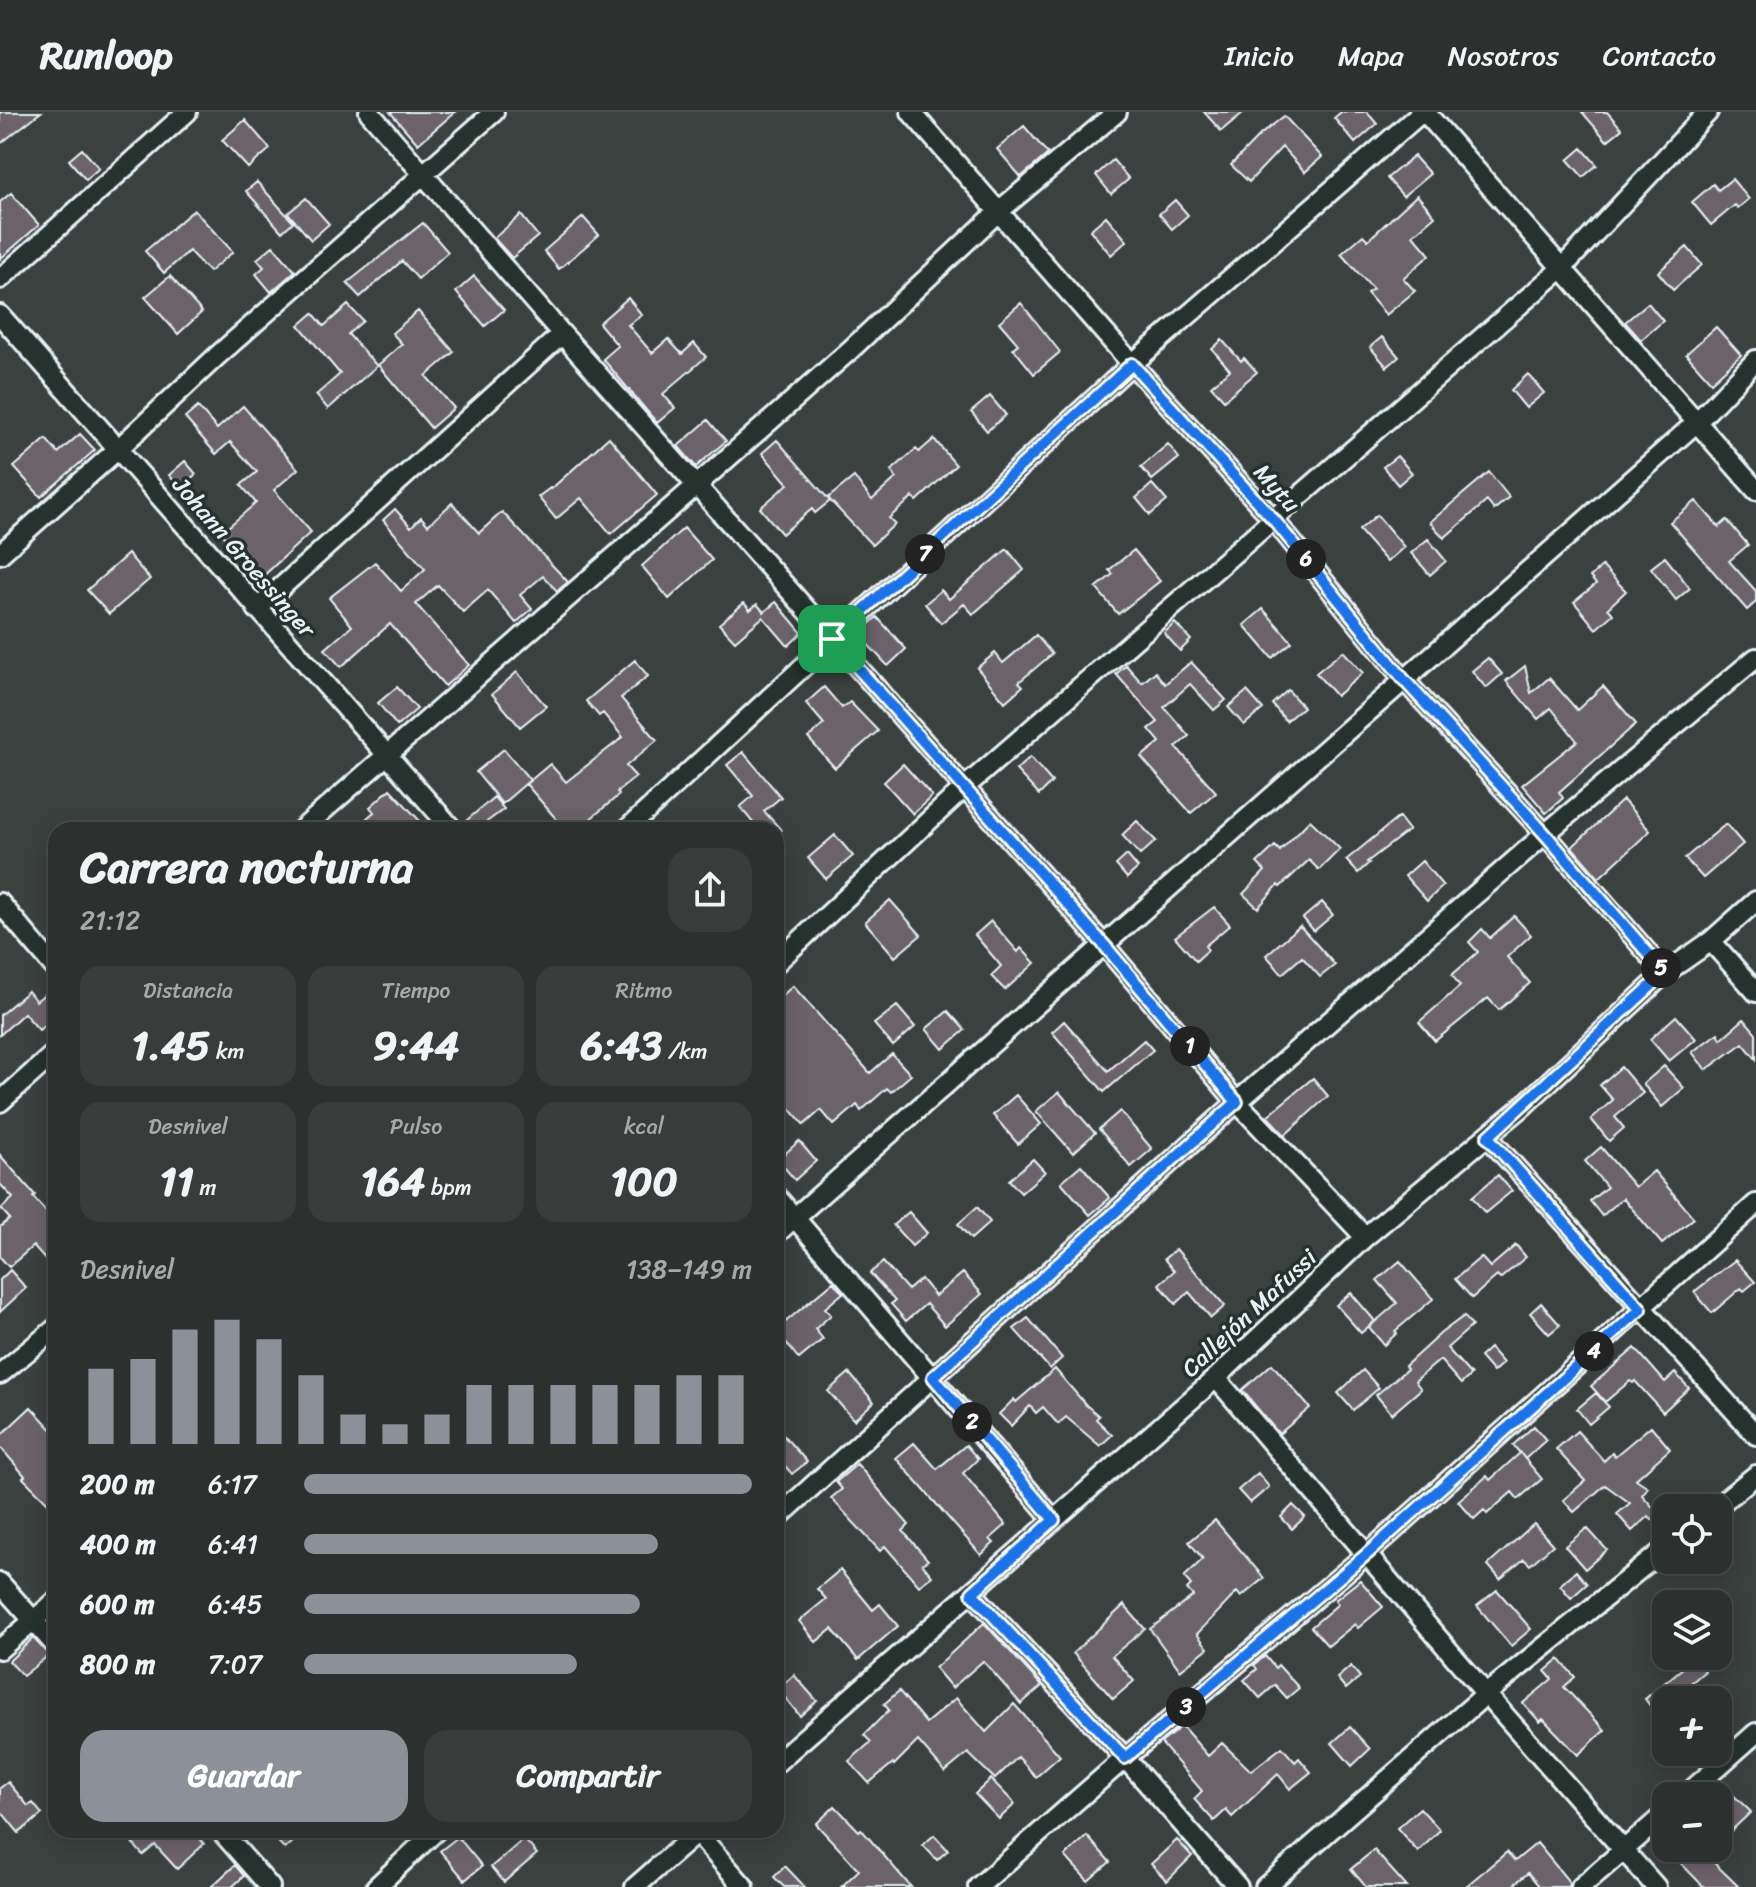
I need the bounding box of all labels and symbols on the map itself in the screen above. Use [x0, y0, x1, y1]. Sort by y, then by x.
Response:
street label: Mytu [1243, 453, 1311, 523]
street label: Johann Groessinger [161, 466, 327, 648]
pin: 7 [905, 534, 945, 574]
pin: 6 [1286, 539, 1326, 579]
pin [798, 605, 866, 673]
pin: 5 [1641, 948, 1681, 988]
pin: 1 [1170, 1026, 1210, 1066]
street label: Callejón Mafussi [1171, 1237, 1328, 1388]
pin: 4 [1574, 1331, 1614, 1371]
pin: 2 [952, 1402, 992, 1442]
pin: 3 [1166, 1687, 1206, 1727]

